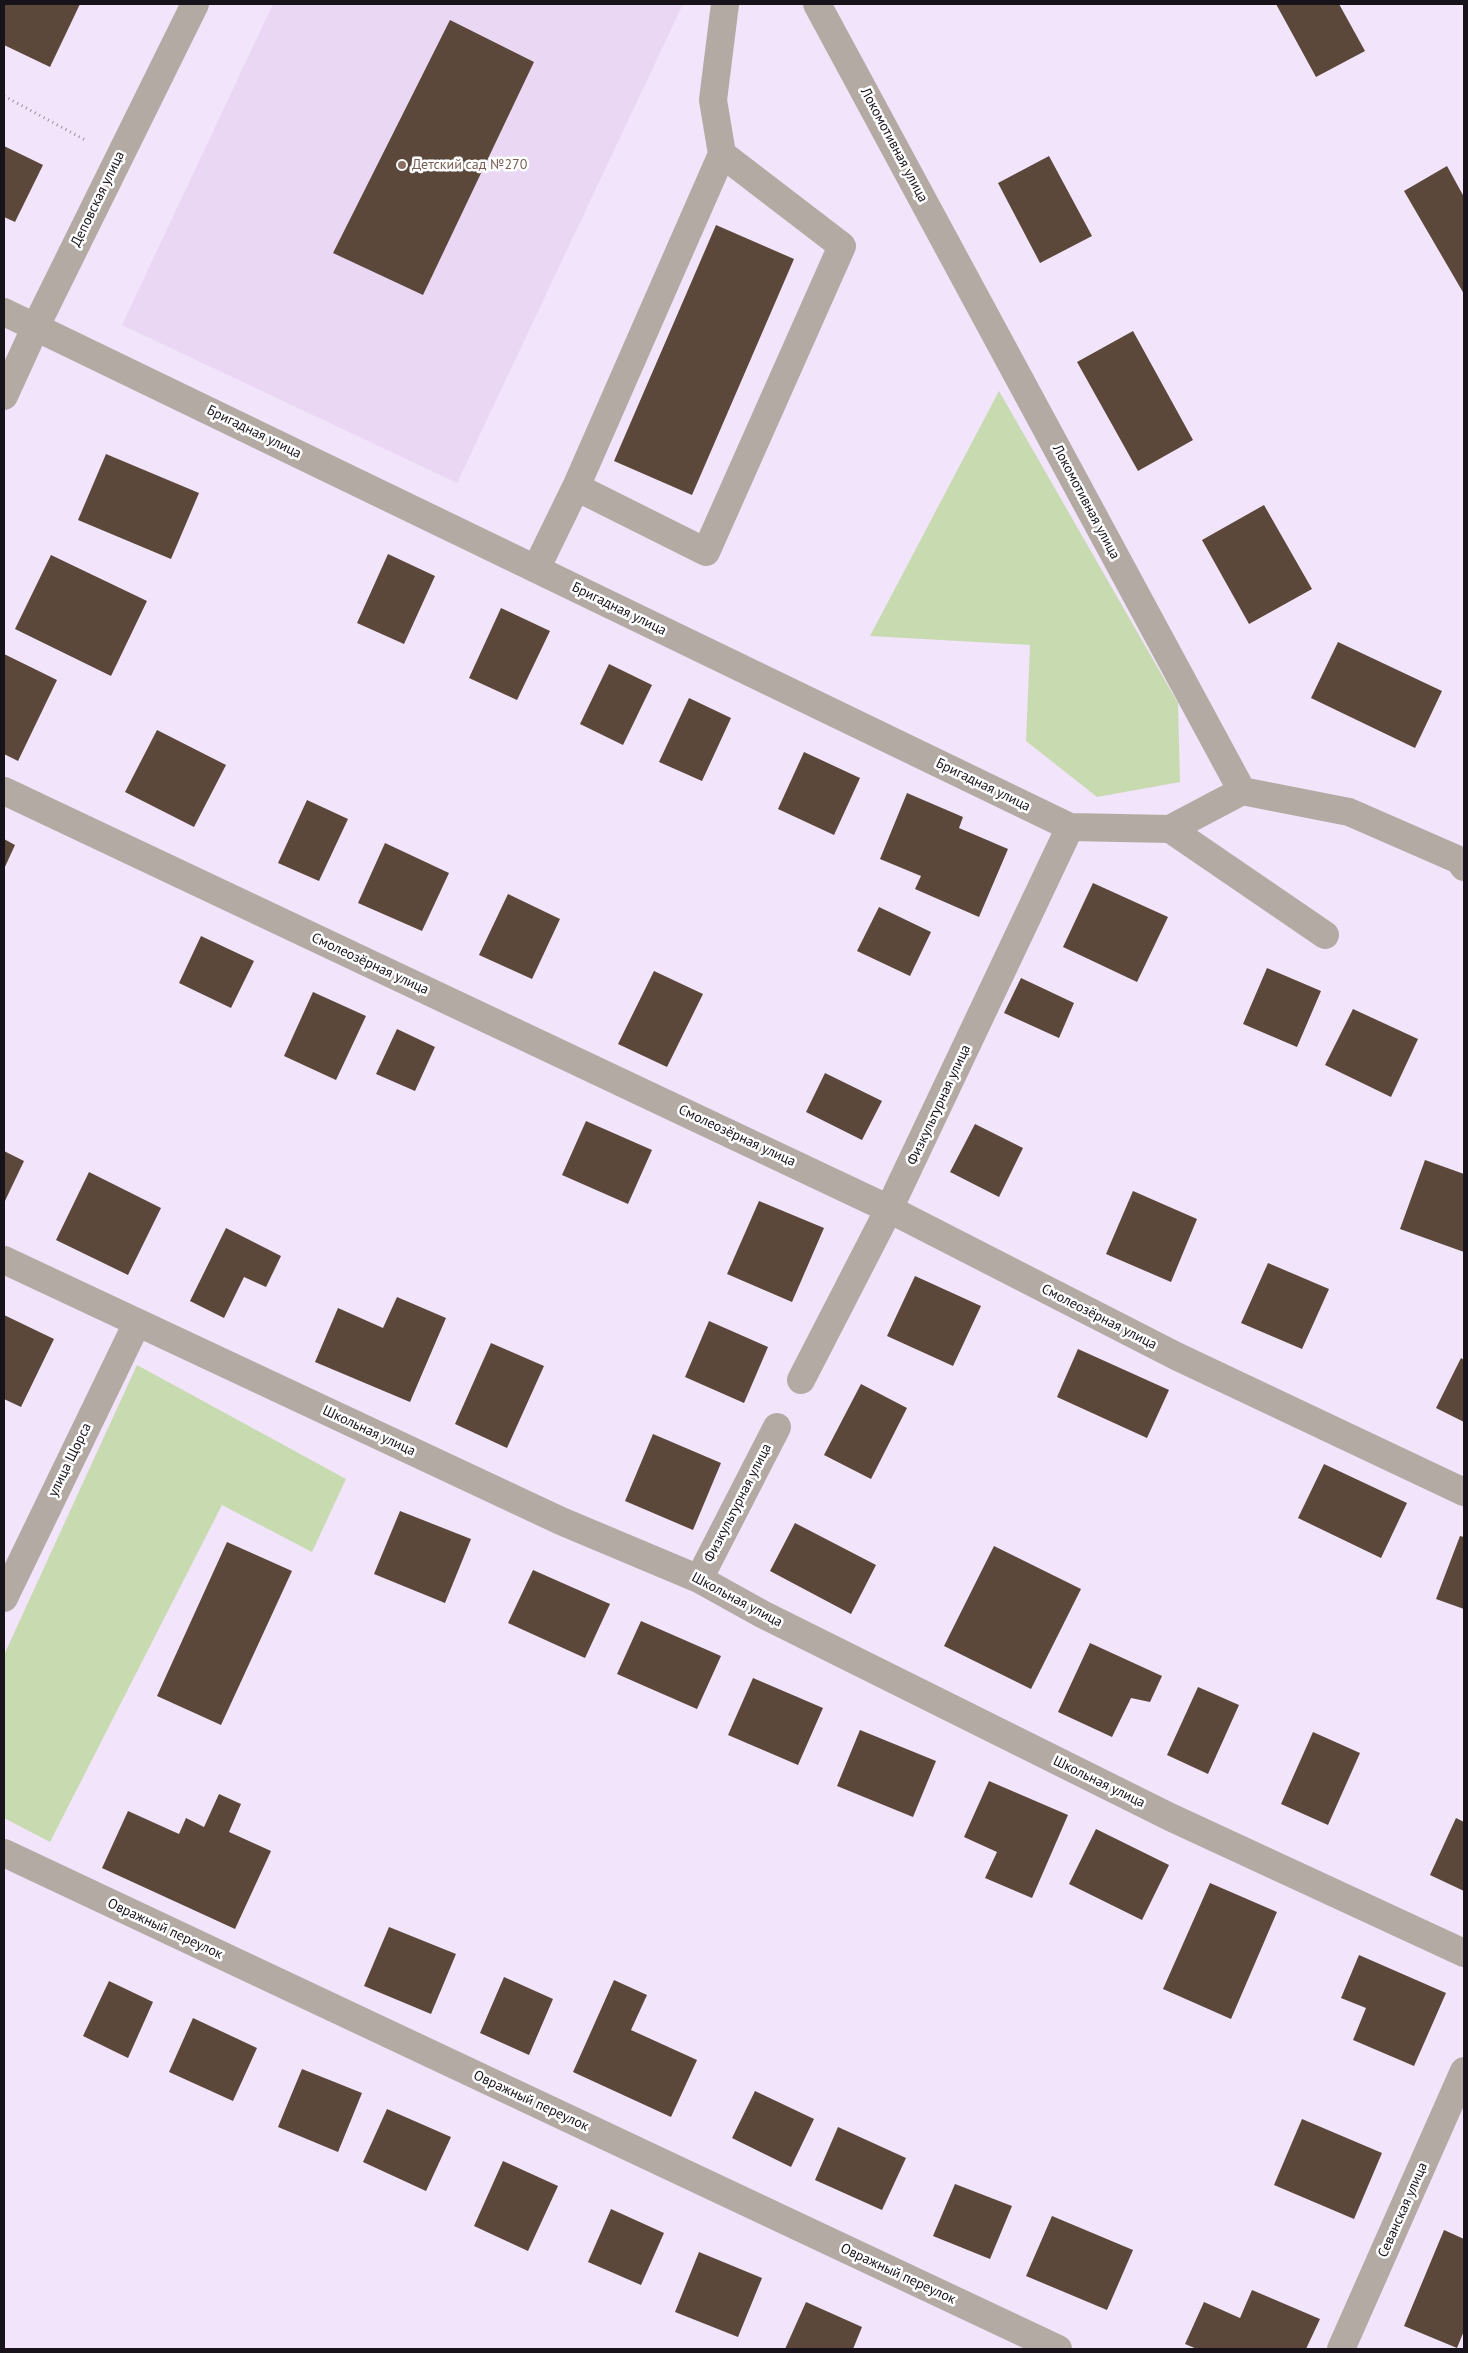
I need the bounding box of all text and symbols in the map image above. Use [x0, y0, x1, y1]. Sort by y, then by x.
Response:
street label: Локомотивная улица [857, 85, 931, 205]
street label: Деповская улица [68, 149, 128, 249]
place label: Детский сад №270 [412, 157, 527, 173]
marker: Детский сад №270 [396, 159, 408, 171]
street label: Бригадная улица [204, 402, 304, 462]
street label: Локомотивная улица [1049, 442, 1123, 562]
street label: Бригадная улица [569, 579, 669, 639]
street label: Бригадная улица [933, 755, 1033, 815]
street label: Смолеозёрная улица [309, 929, 431, 999]
street label: Физкультурная улица [904, 1042, 974, 1168]
street label: Смолеозёрная улица [676, 1101, 798, 1171]
street label: Смолеозёрная улица [1038, 1281, 1160, 1353]
street label: Школьная улица [320, 1402, 418, 1460]
street label: улица Щорса [45, 1420, 95, 1500]
street label: Физкультурная улица [701, 1441, 775, 1565]
street label: Школьная улица [689, 1569, 785, 1631]
street label: Школьная улица [1050, 1752, 1148, 1812]
street label: Овражный переулок [105, 1895, 225, 1963]
street label: Овражный переулок [471, 2067, 591, 2135]
street label: Севанская улица [1375, 2160, 1431, 2260]
street label: Овражный переулок [838, 2240, 958, 2308]

